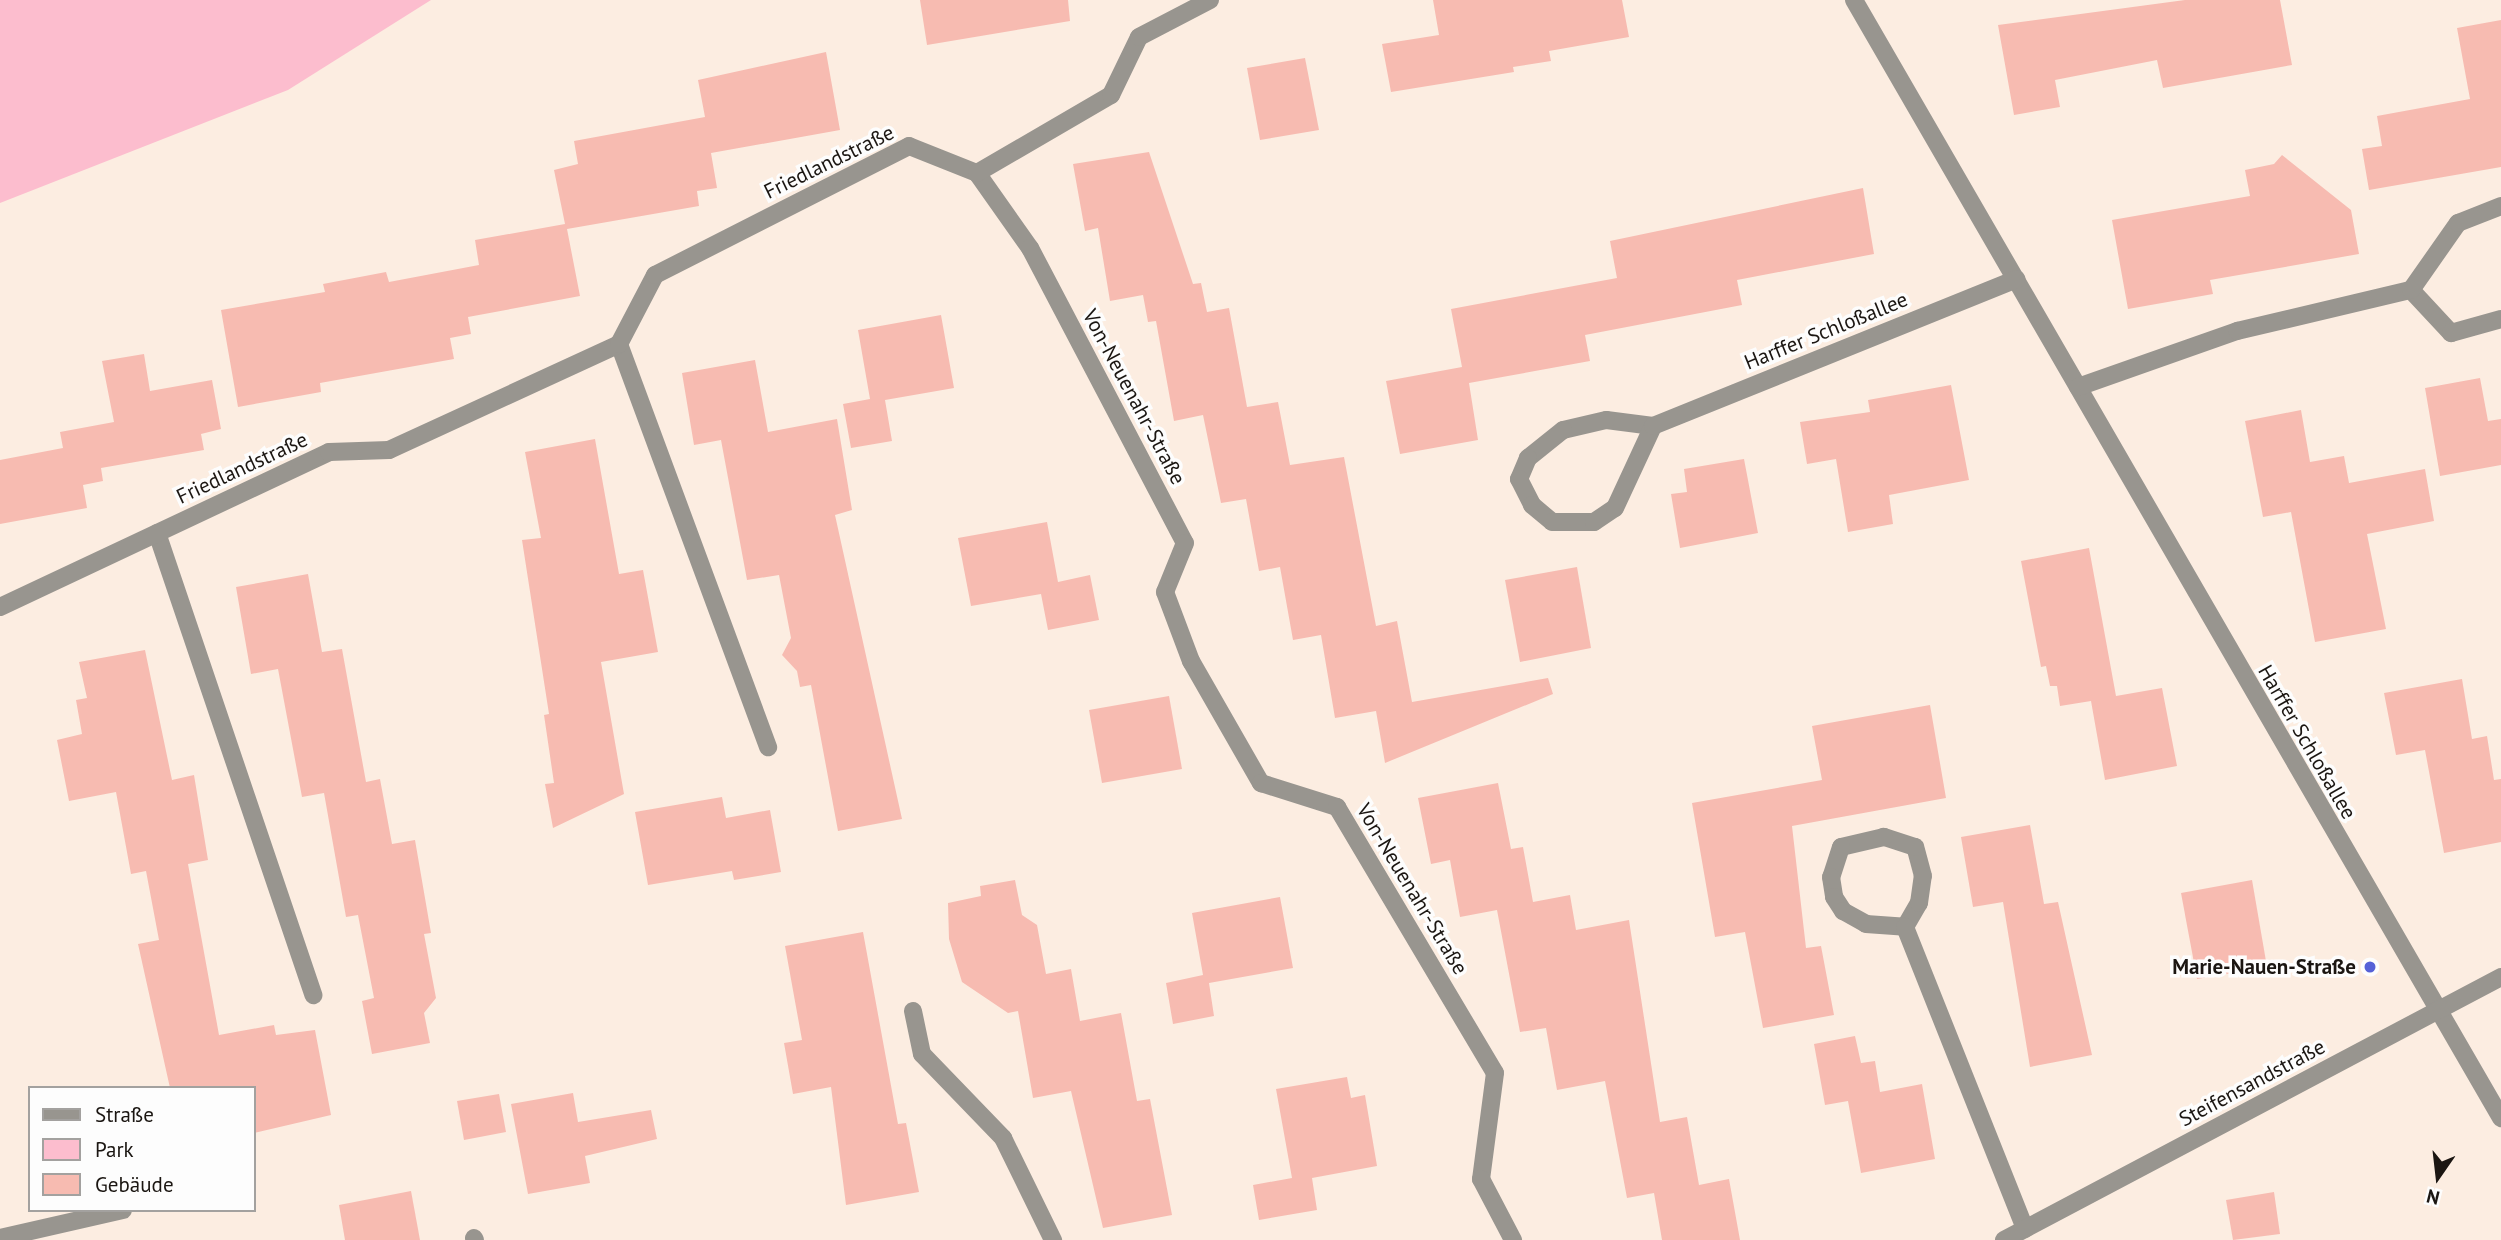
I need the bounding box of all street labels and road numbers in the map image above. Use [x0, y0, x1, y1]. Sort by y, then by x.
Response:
street label: Friedlandstraße [760, 120, 898, 204]
street label: Harffer Schloßallee [1741, 287, 1911, 375]
street label: Von-Neuenahr-Straße [1077, 305, 1191, 489]
street label: Friedlandstraße [173, 427, 311, 509]
street label: Harffer Schloßallee [2253, 660, 2361, 824]
street label: Von-Neuenahr-Straße [1351, 799, 1473, 979]
street label: Steifensandstraße [2175, 1034, 2329, 1132]

